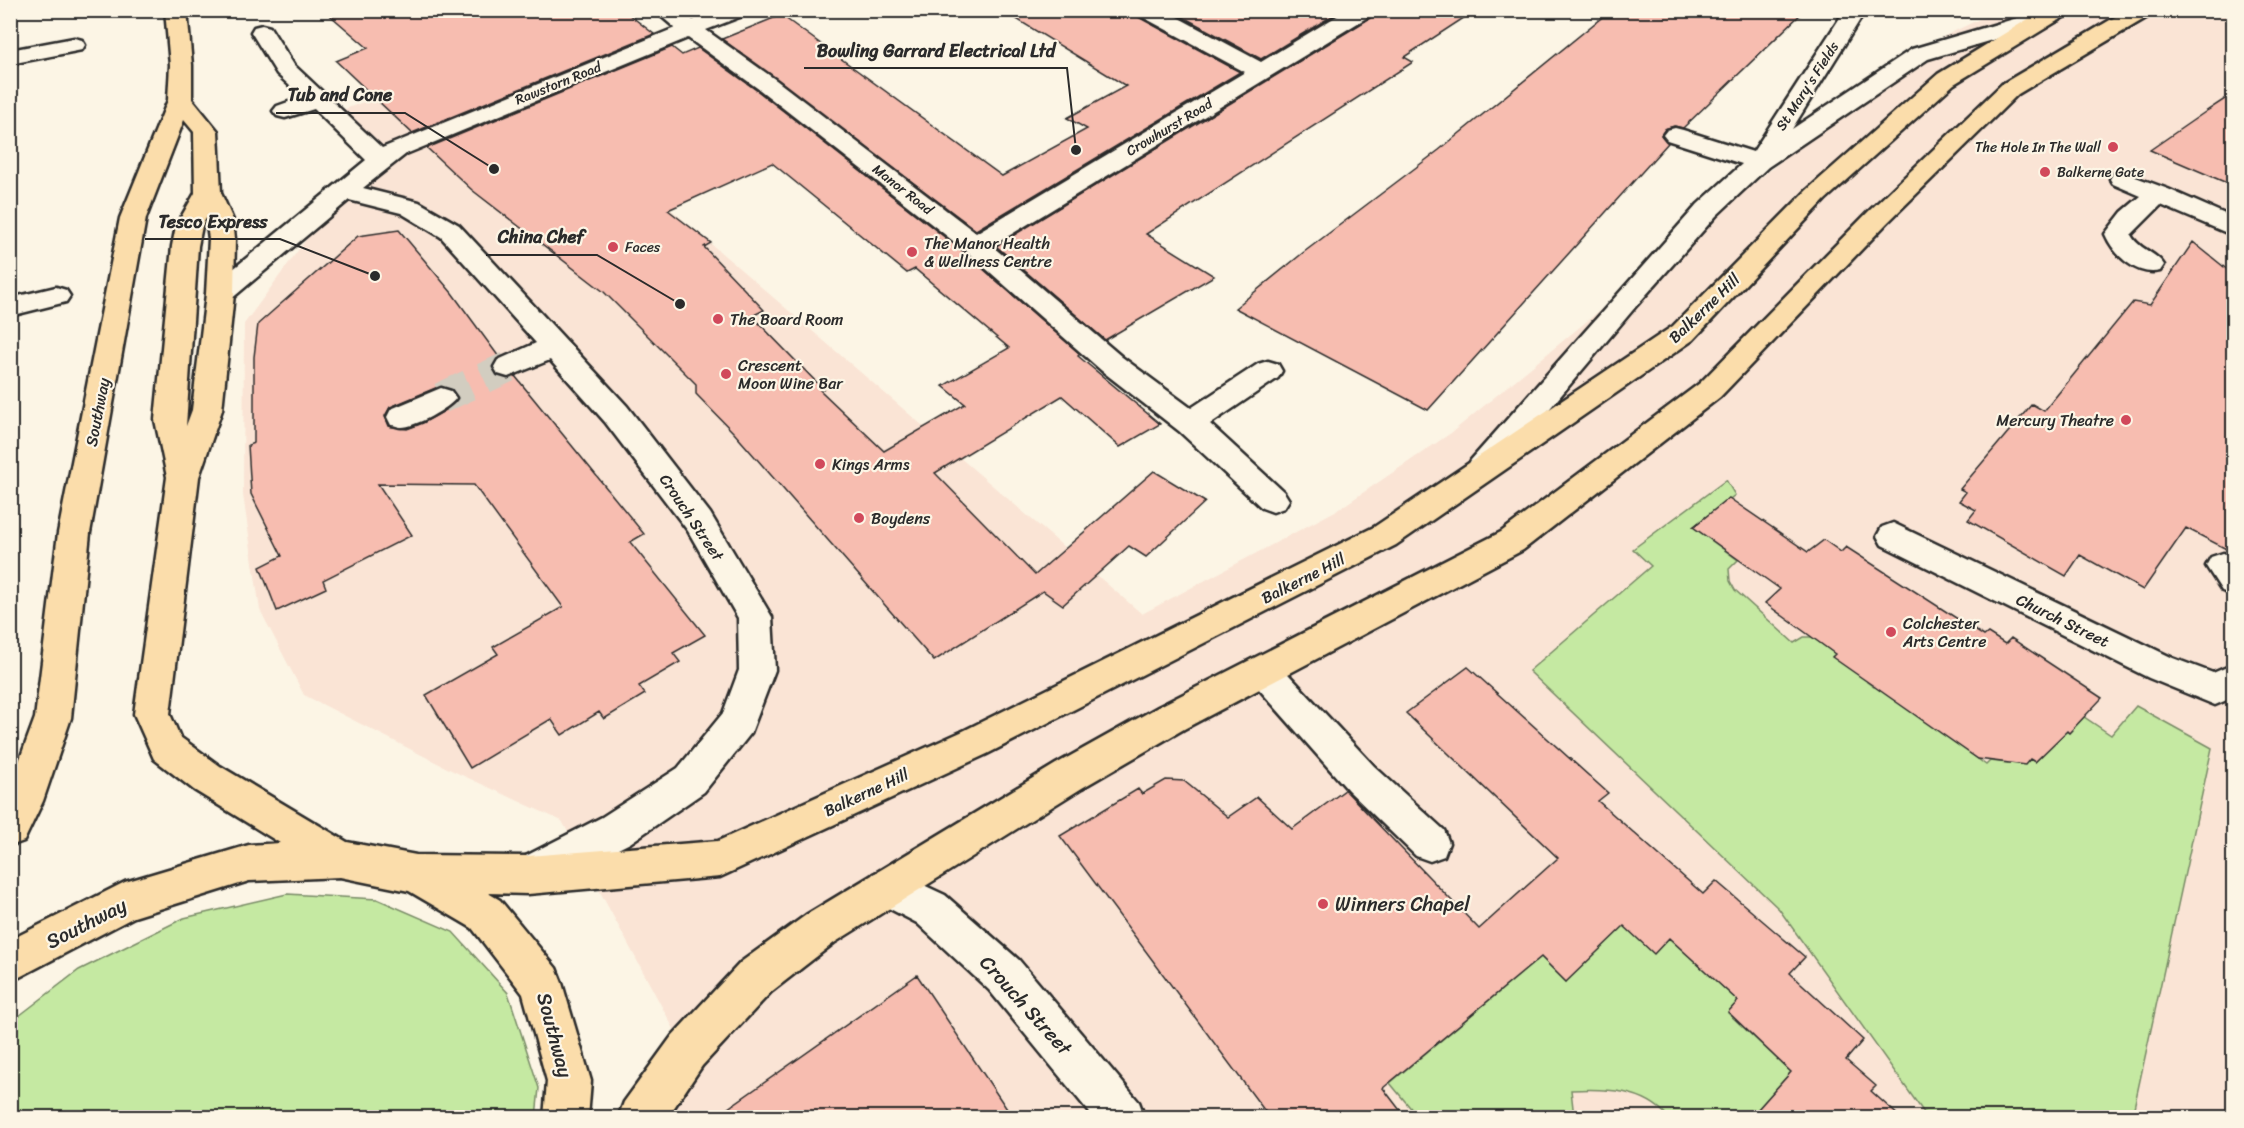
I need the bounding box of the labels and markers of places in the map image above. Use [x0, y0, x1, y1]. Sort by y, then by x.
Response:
callout: Bowling Garrard Electrical Ltd [804, 32, 1067, 68]
callout: Tub and Cone [276, 77, 405, 113]
place label: The Hole In The Wall [1975, 135, 2102, 160]
marker: The Hole In The Wall [2106, 140, 2120, 154]
place label: Balkerne Gate [2057, 160, 2144, 185]
marker: Balkerne Gate [2038, 165, 2052, 179]
callout: Tesco Express [145, 203, 280, 239]
callout: China Chef [486, 219, 597, 255]
place label: The Manor Health & Wellness Centre [924, 229, 1052, 276]
place label: Faces [625, 235, 661, 260]
marker: Faces [606, 240, 620, 254]
marker: The Manor Health & Wellness Centre [905, 245, 919, 259]
place label: The Board Room [730, 305, 843, 334]
marker: The Board Room [711, 312, 725, 326]
place label: Crescent Moon Wine Bar [738, 351, 844, 398]
marker: Crescent Moon Wine Bar [719, 367, 733, 381]
place label: Mercury Theatre [1996, 406, 2114, 435]
marker: Mercury Theatre [2119, 413, 2133, 427]
place label: Kings Arms [832, 450, 910, 479]
marker: Kings Arms [813, 457, 827, 471]
place label: Boydens [871, 504, 931, 533]
marker: Boydens [852, 511, 866, 525]
place label: Colchester Arts Centre [1902, 609, 1986, 656]
marker: Colchester Arts Centre [1884, 625, 1898, 639]
place label: Winners Chapel [1335, 887, 1471, 922]
marker: Winners Chapel [1316, 897, 1330, 911]

